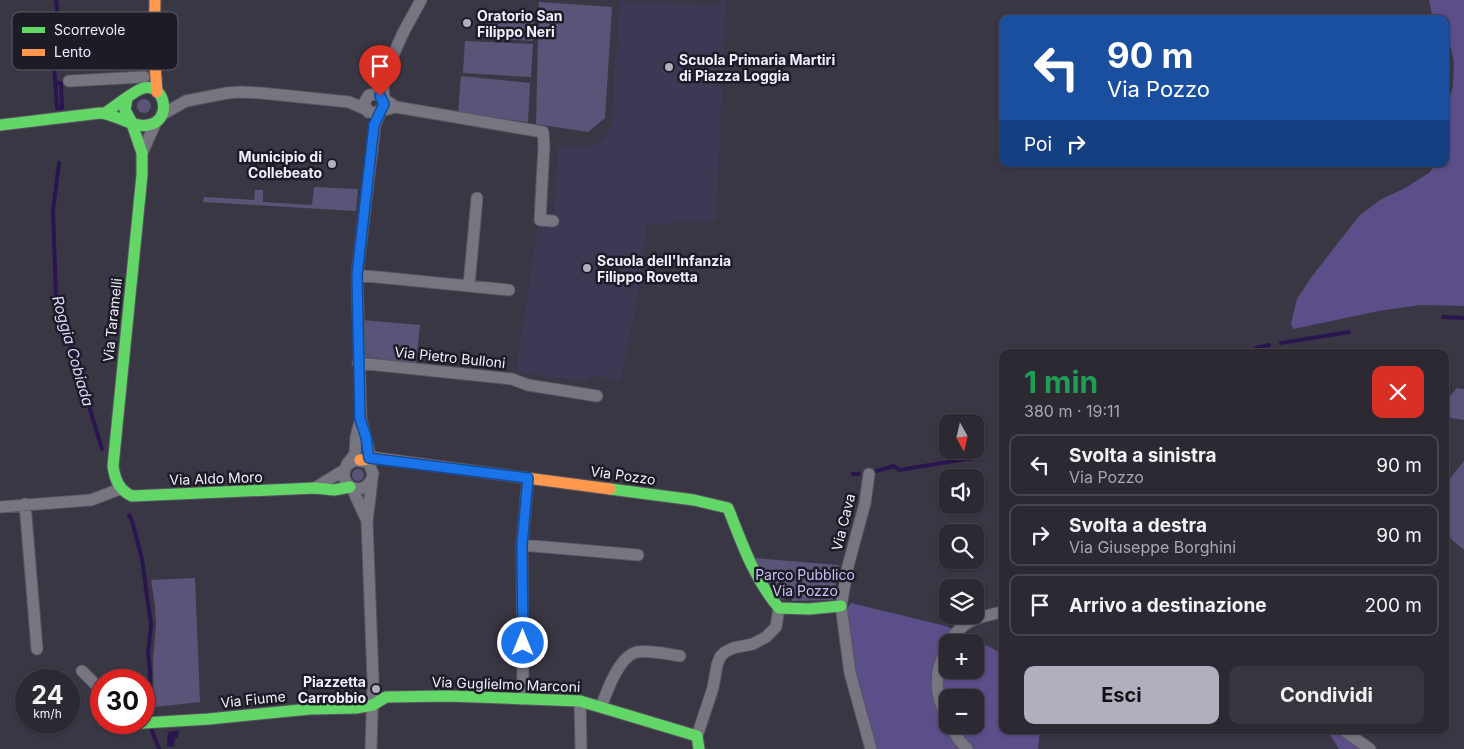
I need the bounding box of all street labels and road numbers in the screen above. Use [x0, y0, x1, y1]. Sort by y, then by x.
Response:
street label: Via Taramelli [99, 277, 125, 363]
street label: Via Pietro Bulloni [394, 343, 506, 371]
street label: Via Pozzo [589, 462, 657, 488]
street label: Via Aldo Moro [169, 468, 263, 488]
street label: Via Cava [828, 492, 858, 552]
street label: Via Guglielmo Marconi [431, 673, 581, 695]
street label: Via Fiume [220, 687, 286, 711]

